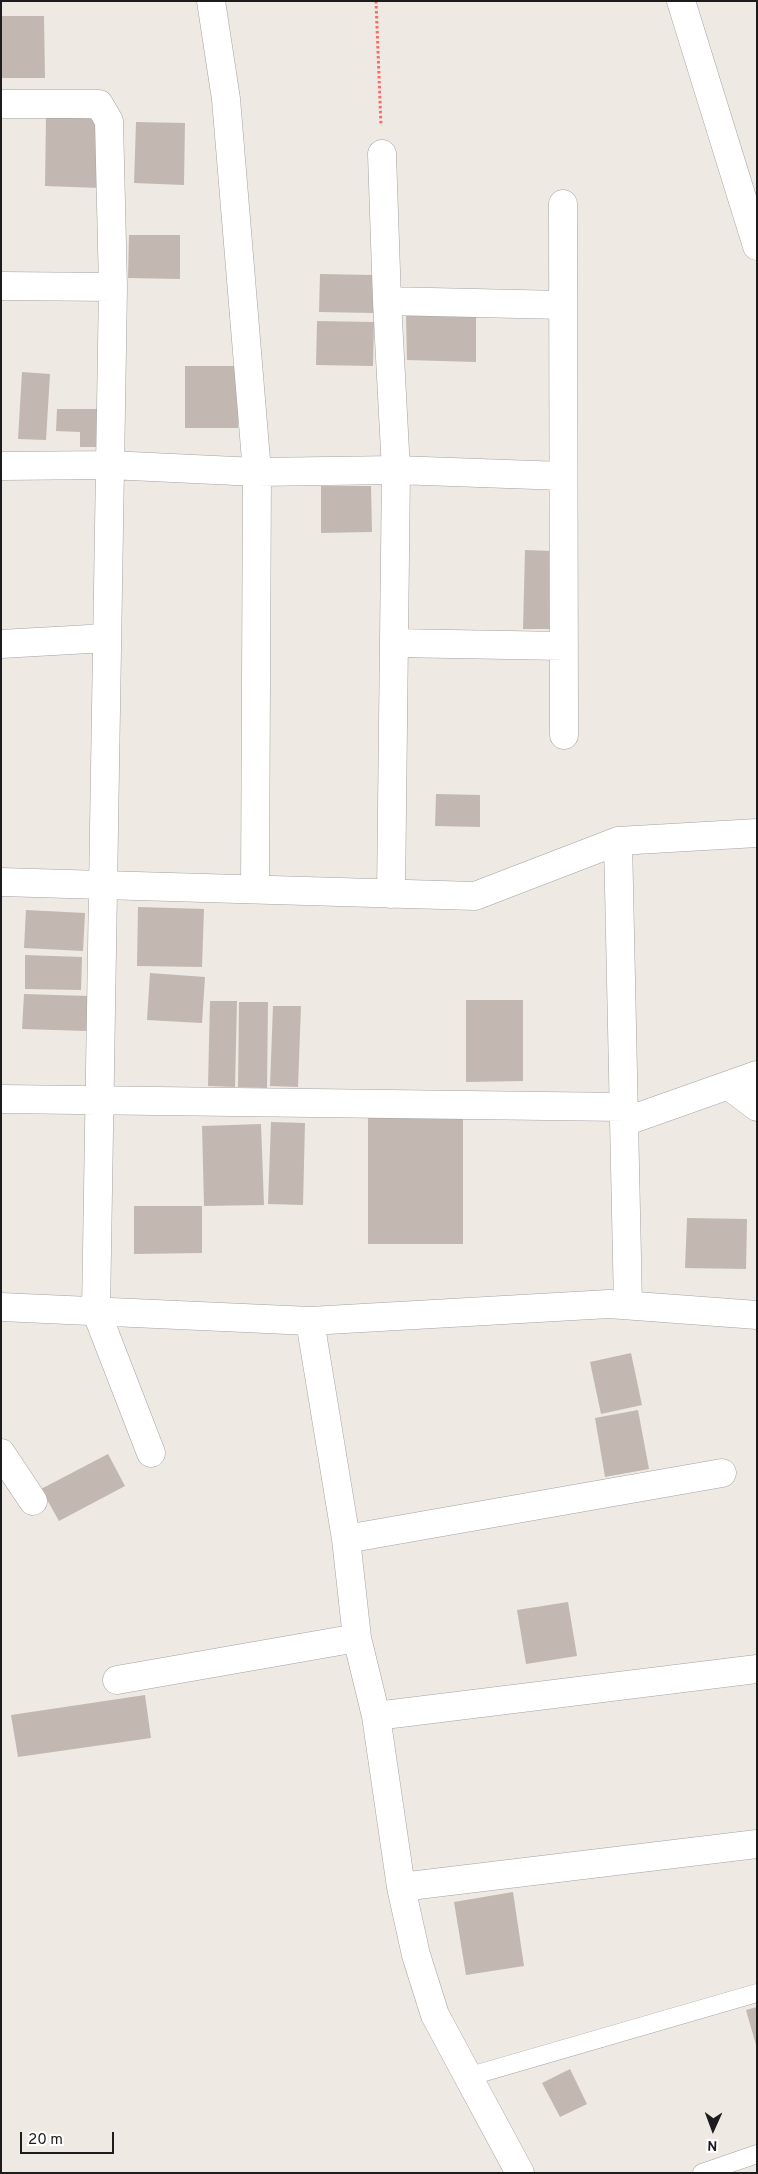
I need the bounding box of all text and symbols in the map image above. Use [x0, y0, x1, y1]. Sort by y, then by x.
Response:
north arrow [688, 2104, 738, 2154]
scale bar [22, 2122, 116, 2154]
text: 20 m [28, 2131, 63, 2150]
text: N [707, 2136, 718, 2153]

